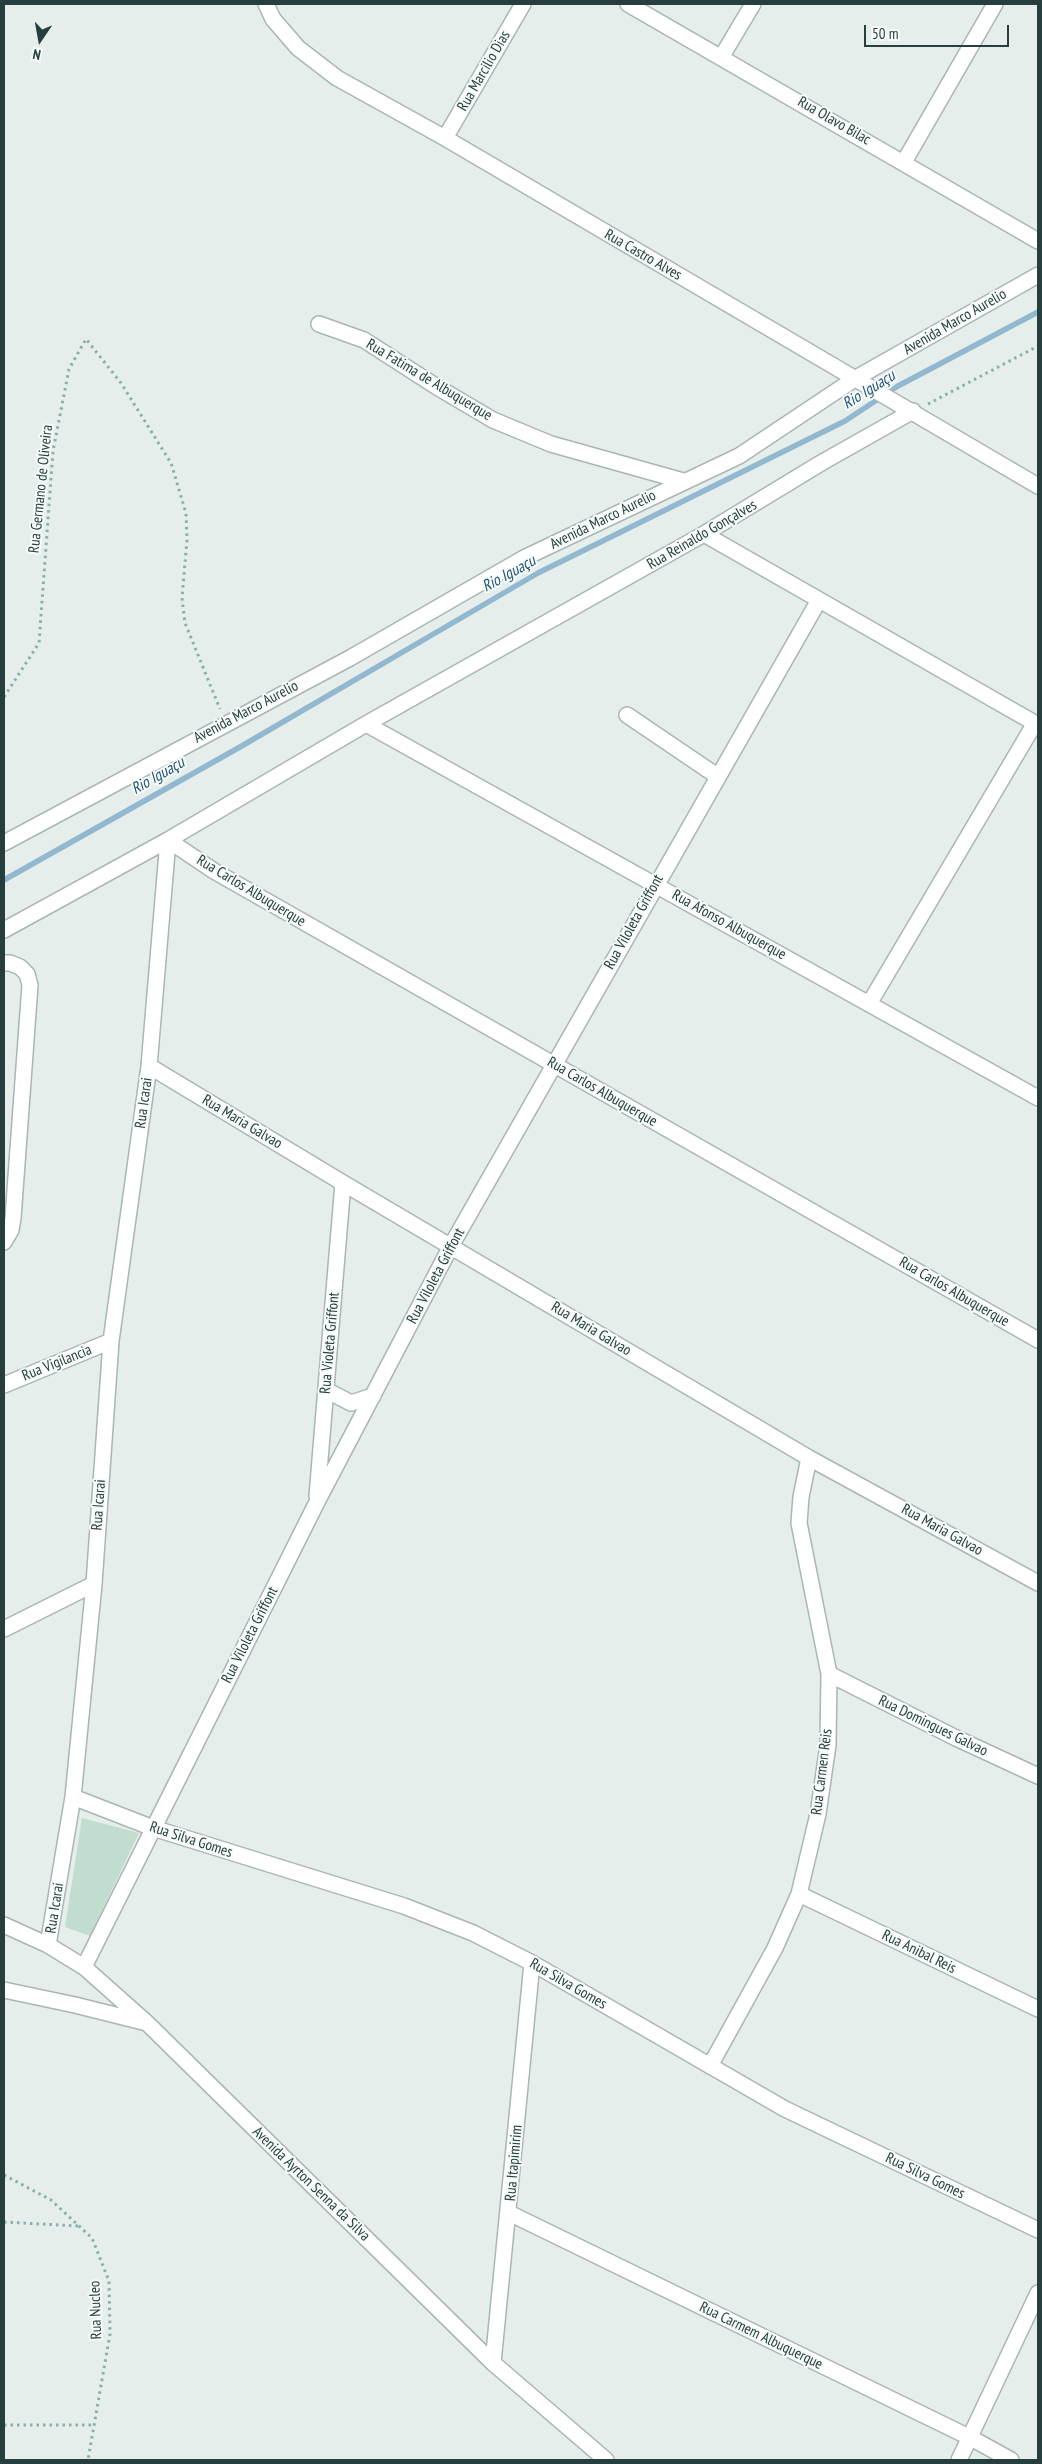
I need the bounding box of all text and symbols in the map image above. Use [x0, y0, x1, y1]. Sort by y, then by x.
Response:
north arrow [15, 15, 65, 65]
scale bar [867, 15, 1012, 47]
text: 50 m [872, 24, 898, 43]
street label: Rua Marcilio Dias [454, 28, 514, 114]
text: N [31, 45, 42, 64]
street label: Rua Olavo Bilac [794, 93, 874, 149]
street label: Rua Castro Alves [601, 226, 685, 284]
street label: Avenida Marco Aurelio [900, 285, 1010, 359]
street label: Rua Fatima de Albuquerque [363, 335, 495, 425]
water label: Rio Iguaçu [839, 366, 899, 414]
street label: Rua Germano de Oliveira [25, 424, 57, 554]
street label: Avenida Marco Aurelio [547, 487, 659, 553]
street label: Rua Reinaldo Gonçalves [644, 496, 760, 574]
water label: Rio Iguaçu [479, 552, 539, 596]
street label: Avenida Marco Aurelio [191, 677, 301, 747]
water label: Rio Iguaçu [128, 753, 188, 799]
street label: Rua Carlos Albuquerque [193, 851, 309, 931]
street label: Rua Viloleta Griffont [601, 871, 667, 973]
street label: Rua Afonso Albuquerque [669, 886, 789, 964]
street label: Rua Carlos Albuquerque [544, 1053, 660, 1131]
street label: Rua Icarai [132, 1076, 156, 1130]
street label: Rua Maria Galvao [199, 1091, 285, 1153]
street label: Rua Viloleta Griffont [403, 1225, 469, 1327]
street label: Rua Carlos Albuquerque [896, 1253, 1012, 1331]
street label: Rua Violeta Griffont [317, 1291, 343, 1395]
street label: Rua Maria Galvao [548, 1298, 634, 1360]
street label: Rua Vigilancia [20, 1341, 94, 1385]
street label: Rua Icarai [88, 1479, 110, 1531]
street label: Rua Maria Galvao [898, 1500, 986, 1560]
street label: Rua Viloleta Griffont [218, 1584, 282, 1686]
street label: Rua Domingues Galvao [875, 1692, 991, 1760]
street label: Rua Carmen Reis [808, 1728, 836, 1816]
street label: Rua Silva Gomes [147, 1818, 235, 1862]
street label: Rua Icarai [42, 1881, 68, 1935]
street label: Rua Anibal Reis [879, 1926, 959, 1978]
street label: Rua Silva Gomes [526, 1955, 610, 2013]
street label: Avenida Ayrton Senna da Silva [248, 2123, 374, 2245]
street label: Rua Itapimirim [502, 2124, 526, 2202]
street label: Rua Silva Gomes [882, 2149, 968, 2203]
street label: Rua Nucleo [86, 2280, 106, 2340]
street label: Rua Carmem Albuquerque [697, 2298, 825, 2374]

